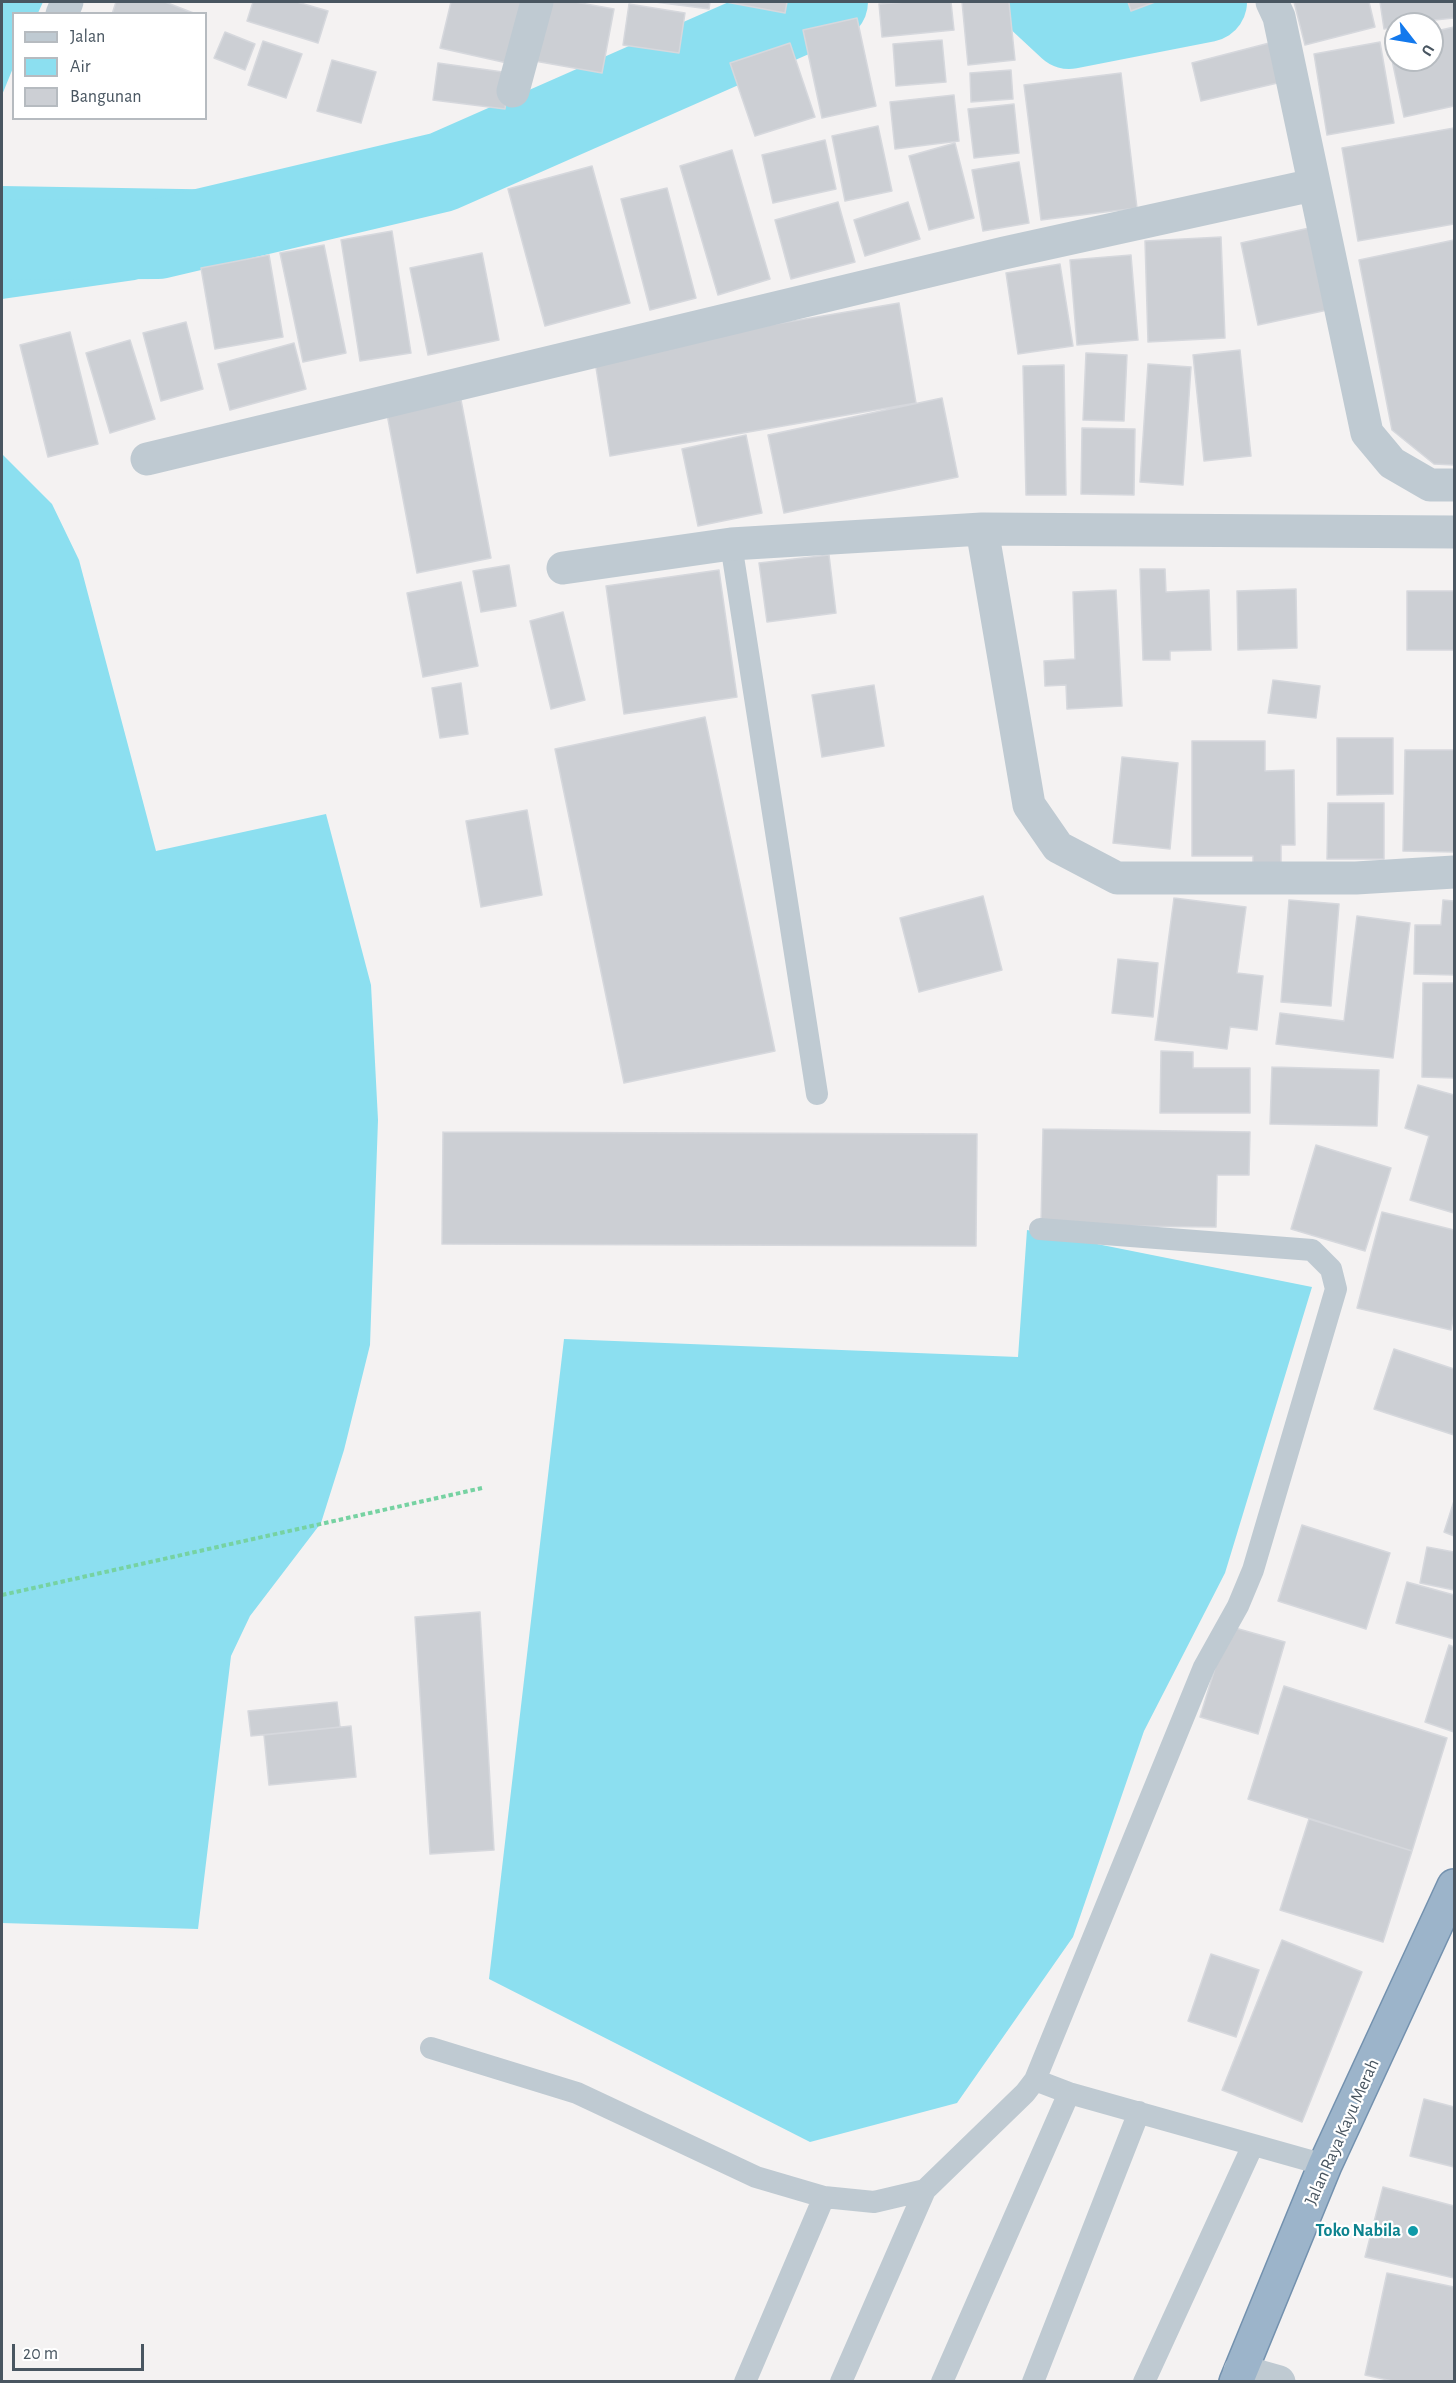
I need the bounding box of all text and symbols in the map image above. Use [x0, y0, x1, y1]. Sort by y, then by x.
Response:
legend [12, 12, 207, 120]
north arrow [1384, 12, 1444, 72]
text: Jalan [70, 28, 105, 46]
text: U [1418, 42, 1437, 59]
text: Air [70, 58, 91, 76]
text: Bangunan [70, 88, 142, 106]
street label: Jalan Raya Kayu Merah [1300, 2056, 1384, 2208]
place label: Toko Nabila [1316, 2220, 1401, 2242]
marker: Toko Nabila [1406, 2224, 1420, 2238]
scale bar [15, 2332, 147, 2370]
text: 20 m [23, 2345, 58, 2363]

